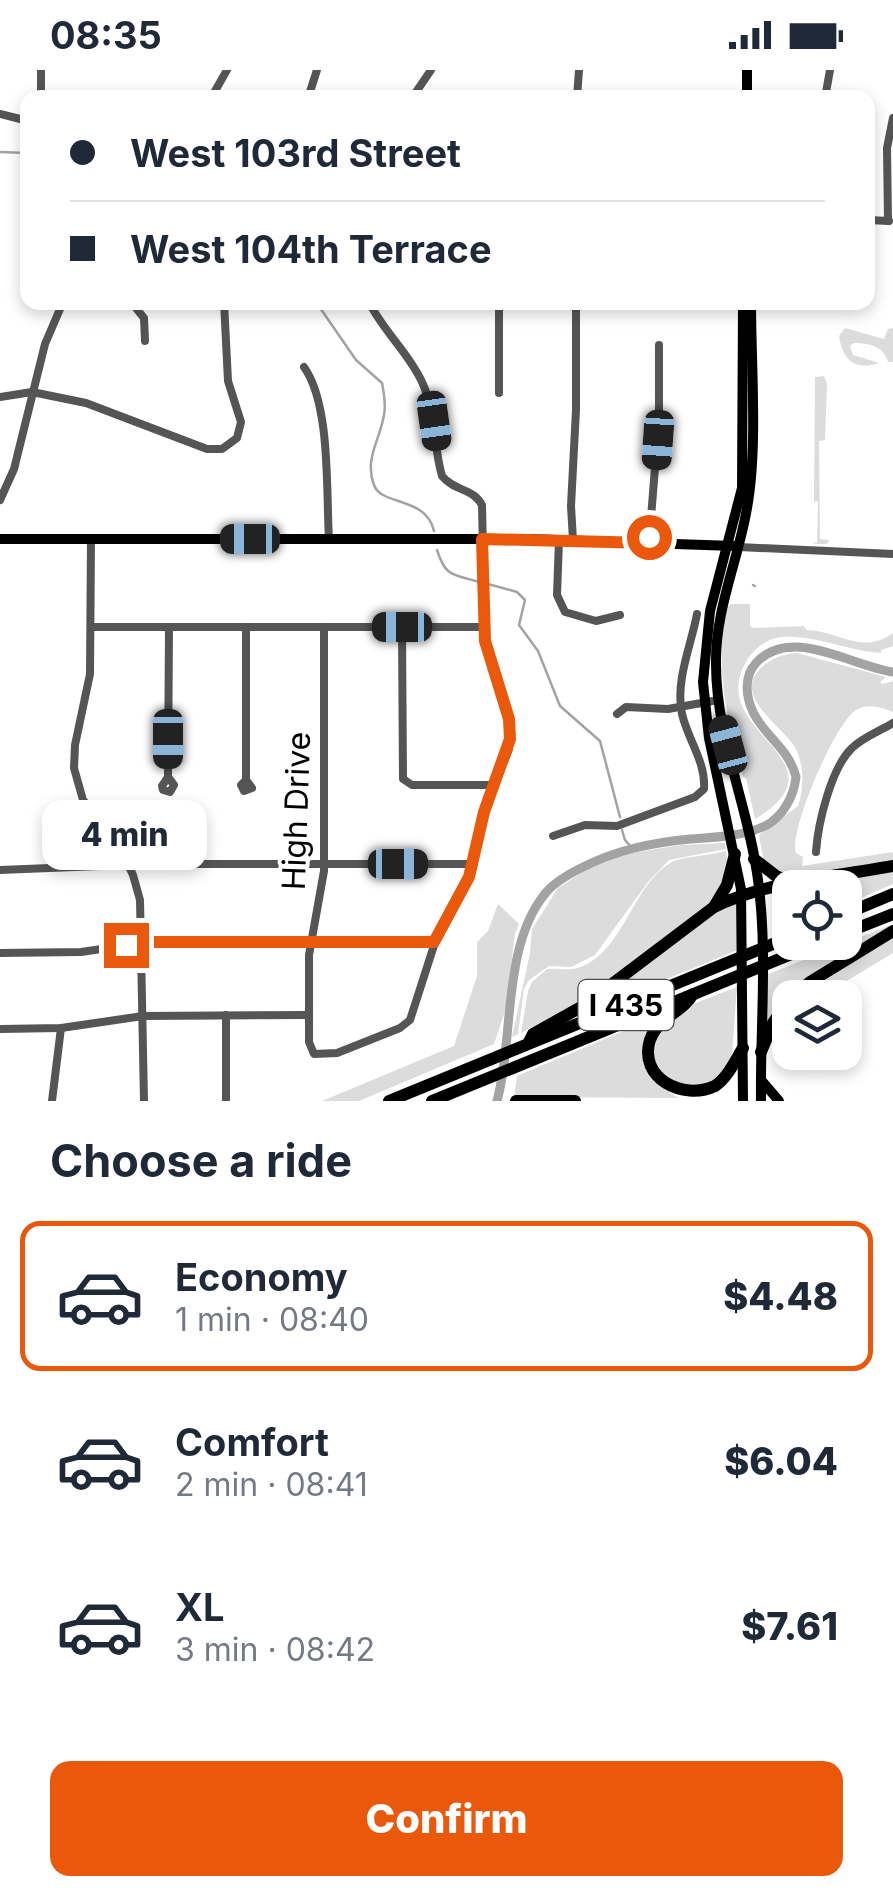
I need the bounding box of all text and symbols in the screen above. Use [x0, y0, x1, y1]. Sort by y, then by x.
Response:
text: 08:35 [50, 12, 162, 58]
text: West 103rd Street [130, 130, 461, 176]
text: West 104th Terrace [130, 226, 492, 272]
car [415, 389, 453, 453]
car [641, 409, 675, 471]
route start [627, 515, 672, 560]
car [220, 524, 280, 554]
car [372, 612, 432, 642]
car [153, 709, 183, 769]
car [706, 712, 750, 778]
street label: High Drive [274, 731, 318, 891]
callout: 4 min [44, 800, 208, 870]
text: 4 min [80, 815, 169, 854]
car [368, 849, 428, 879]
map controls [772, 870, 862, 1070]
button: locate [772, 870, 862, 960]
route end [104, 923, 149, 968]
road number: I 435 [578, 980, 674, 1030]
button: layers [772, 980, 862, 1070]
text: Choose a ride [50, 1133, 352, 1188]
icon: car [55, 1251, 145, 1341]
text: Economy [175, 1254, 348, 1300]
text: $4.48 [723, 1273, 838, 1319]
text: 1 min · 08:40 [175, 1300, 369, 1339]
icon: car [55, 1416, 145, 1506]
text: Comfort [175, 1419, 329, 1465]
text: $6.04 [724, 1438, 838, 1484]
text: 2 min · 08:41 [175, 1465, 368, 1504]
icon: car [55, 1581, 145, 1671]
text: XL [175, 1584, 225, 1630]
text: $7.61 [741, 1603, 838, 1649]
text: 3 min · 08:42 [175, 1630, 375, 1669]
button: Confirm [50, 1761, 843, 1876]

